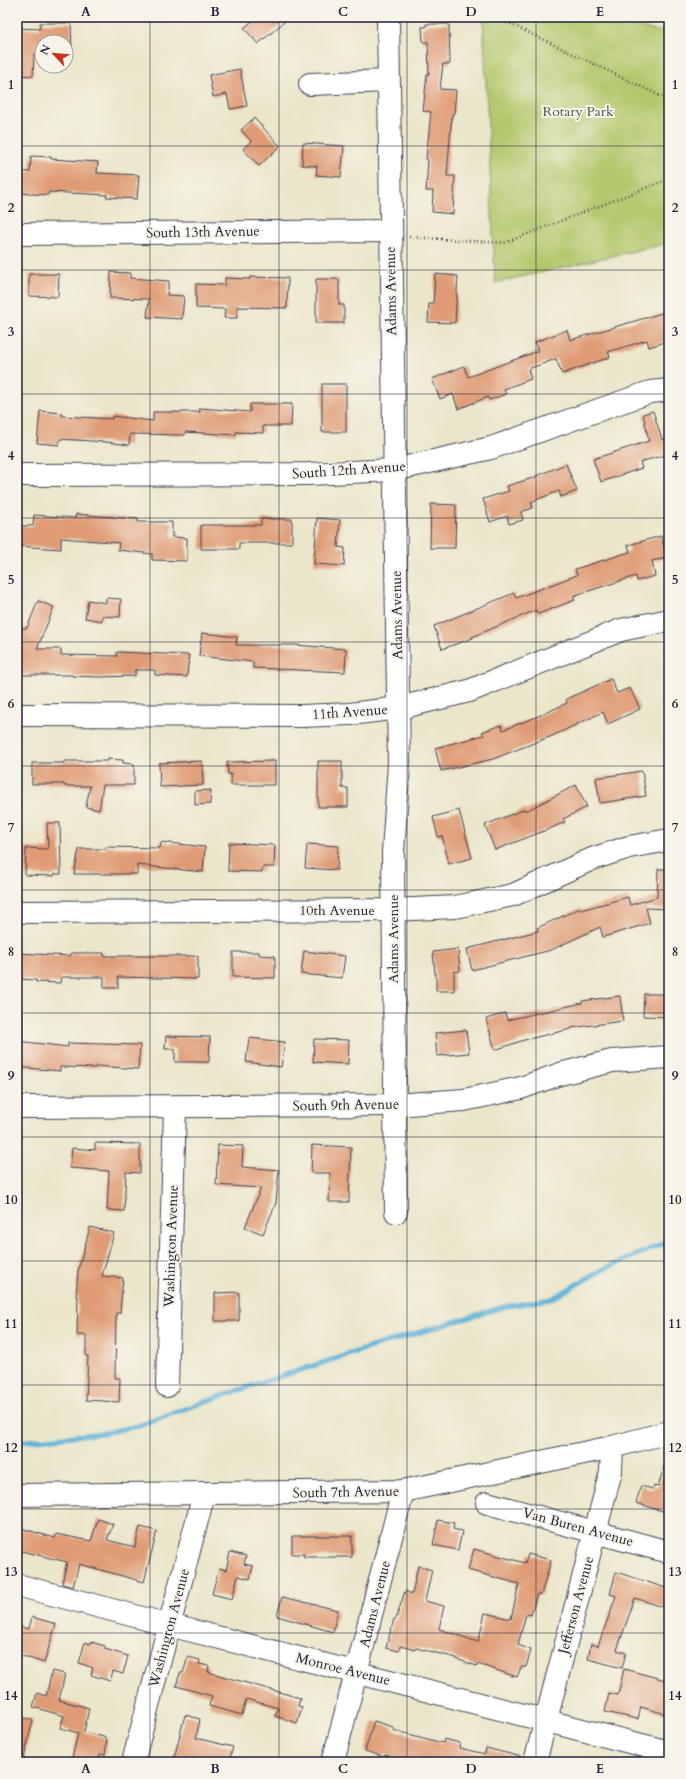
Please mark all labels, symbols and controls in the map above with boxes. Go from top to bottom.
text: A [81,3,91,21]
text: B [210,3,220,21]
text: C [338,3,348,21]
text: D [465,3,477,21]
text: E [596,3,604,21]
north arrow [34,34,74,74]
text: N [37,42,54,57]
text: 1 [8,76,14,94]
text: 1 [672,76,678,94]
park label: Rotary Park [543,102,614,121]
text: 2 [8,199,15,217]
text: 2 [672,199,679,217]
street label: South 13th Avenue [146,222,260,242]
street label: Adams Avenue [381,246,401,336]
text: 3 [8,323,15,341]
text: 3 [672,323,679,341]
text: 4 [8,447,15,465]
text: 4 [672,447,679,465]
street label: South 12th Avenue [292,457,406,483]
street label: Adams Avenue [387,570,407,660]
text: 5 [8,571,14,589]
text: 5 [672,571,678,589]
text: 6 [8,695,15,713]
text: 6 [672,695,679,713]
street label: 11th Avenue [312,700,388,724]
text: 7 [8,819,15,837]
text: 7 [672,819,679,837]
street label: Adams Avenue [384,894,403,984]
street label: 10th Avenue [299,901,375,920]
text: 8 [8,943,14,961]
text: 8 [672,943,678,961]
text: 9 [8,1067,15,1085]
text: 9 [672,1067,679,1085]
street label: South 9th Avenue [293,1095,399,1115]
street label: Washington Avenue [159,1184,183,1309]
text: 10 [4,1191,18,1209]
text: 10 [668,1191,682,1209]
text: 11 [4,1315,18,1333]
text: 11 [668,1315,682,1333]
text: 12 [4,1439,18,1457]
text: 12 [668,1439,682,1457]
street label: South 7th Avenue [293,1482,399,1502]
street label: Van Buren Avenue [521,1503,635,1551]
street label: Jefferson Avenue [553,1554,598,1658]
street label: Adams Avenue [355,1558,395,1650]
text: 13 [4,1563,18,1581]
text: 13 [668,1563,682,1581]
street label: Washington Avenue [144,1566,194,1691]
street label: Monroe Avenue [294,1648,392,1690]
text: 14 [4,1687,18,1705]
text: 14 [668,1687,682,1705]
text: A [81,1760,91,1778]
text: B [210,1760,220,1778]
text: C [338,1760,348,1778]
text: D [465,1760,477,1778]
text: E [596,1760,604,1778]

